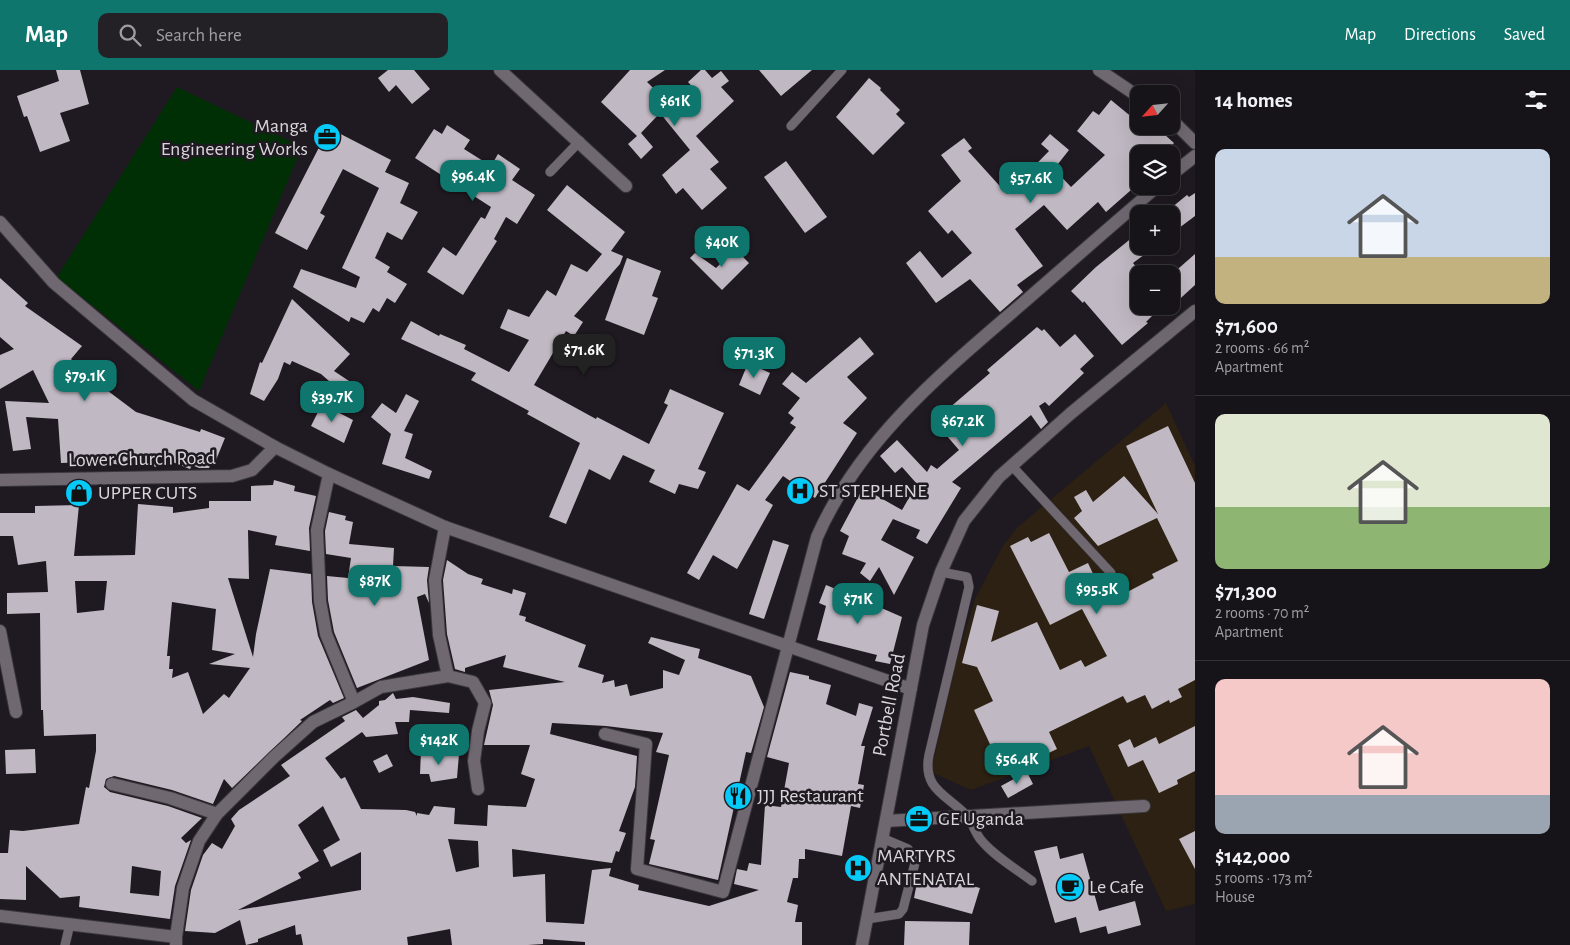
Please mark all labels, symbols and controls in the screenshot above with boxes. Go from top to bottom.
search box [98,13,448,58]
icon: search [116,21,144,49]
text: Map [25,23,68,47]
text: Search here [156,26,242,45]
text: Map [1345,26,1376,44]
text: Directions [1404,26,1476,44]
text: Saved [1504,26,1545,44]
pin: $61K [645,85,705,127]
north arrow [1130,85,1180,135]
map controls [1130,85,1180,315]
icon: filters [1522,86,1550,114]
text: 14 homes [1215,90,1293,111]
text: $61K [660,93,690,109]
place label: Manga Engineering Works [161,116,308,159]
office icon: Manga Engineering Works [312,122,342,152]
button: layers [1130,145,1180,195]
pin: $96.4K [432,160,514,202]
pin: $57.6K [990,162,1072,204]
text: $96.4K [451,168,495,184]
text: $57.6K [1010,170,1052,186]
icon: home [1338,181,1428,271]
button: + [1130,205,1180,255]
pin: $40K [692,226,752,268]
text: $40K [706,234,738,250]
button: − [1130,265,1180,315]
text: $71,600 [1215,316,1278,337]
pin: $71.6K [543,334,625,376]
pin: $71.3K [713,336,795,379]
text: 2 rooms · 66 m² [1215,340,1309,356]
text: $71.6K [564,342,604,358]
text: $71.3K [734,345,774,361]
text: Apartment [1215,359,1283,375]
pin: $79.1K [44,360,126,402]
text: $79.1K [65,368,105,384]
pin: $39.7K [291,380,373,423]
text: $39.7K [311,389,353,405]
pin: $67.2K [922,404,1004,447]
text: $67.2K [942,413,984,429]
icon: home [1338,447,1428,537]
street label: Lower Church Road [68,448,216,470]
hospital icon: ST STEPHENE [785,476,815,506]
shop icon: UPPER CUTS [64,478,94,508]
place label: ST STEPHENE [819,481,927,501]
place label: UPPER CUTS [98,483,197,503]
pin: $87K [345,564,405,607]
pin: $95.5K [1056,572,1138,615]
text: $87K [359,573,391,589]
text: $95.5K [1076,581,1118,597]
text: $71,300 [1215,581,1277,602]
pin: $71K [828,582,888,625]
text: $71K [843,591,873,607]
text: 2 rooms · 70 m² [1215,605,1309,621]
text: Apartment [1215,624,1283,640]
street label: Portbell Road [869,652,909,758]
icon: home [1338,712,1428,802]
pin: $142K [404,724,474,766]
text: $142K [420,732,458,748]
pin: $56.4K [976,742,1058,785]
text: $56.4K [996,751,1038,767]
restaurant icon: JJJ Restaurant [723,781,753,811]
place label: JJJ Restaurant [757,786,864,806]
office icon: GE Uganda [904,804,934,834]
place label: GE Uganda [938,809,1024,829]
place label: MARTYRS ANTENATAL [877,846,975,889]
text: $142,000 [1215,846,1290,867]
hospital icon: MARTYRS ANTENATAL [843,853,873,883]
text: 5 rooms · 173 m² [1215,870,1313,886]
cafe icon: Le Cafe [1055,872,1085,902]
place label: Le Cafe [1089,877,1144,897]
text: House [1215,889,1255,905]

